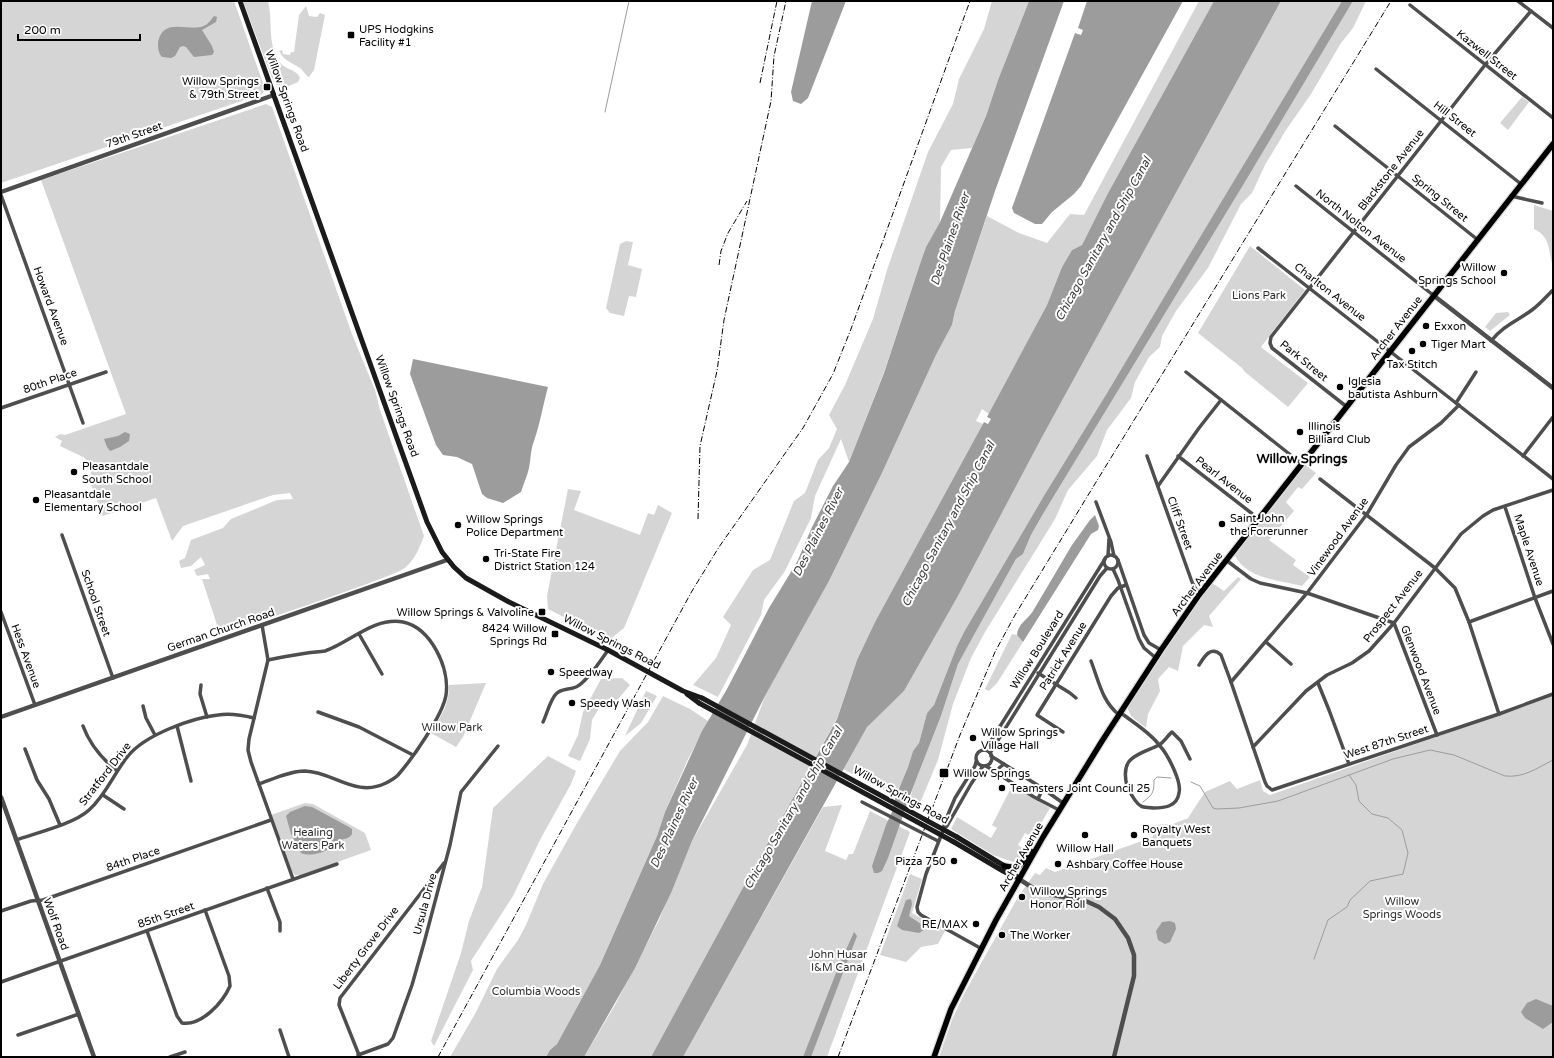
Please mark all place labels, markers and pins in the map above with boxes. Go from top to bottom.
place label: UPS Hodgkins Facility #1 [359,23,434,49]
marker: UPS Hodgkins Facility #1 [346,30,356,40]
place label: Willow Springs & 79th Street [182,75,259,101]
marker: Willow Springs & 79th Street [262,82,272,92]
place label: Willow Springs School [1418,261,1496,287]
marker: Willow Springs School [1499,268,1509,278]
place label: Exxon [1434,320,1466,333]
marker: Exxon [1421,321,1431,331]
place label: Tiger Mart [1431,338,1486,351]
marker: Tiger Mart [1418,339,1428,349]
marker: Tax Stitch [1407,346,1417,356]
place label: Tax Stitch [1387,358,1437,371]
place label: Iglesia bautista Ashburn [1348,375,1438,401]
marker: Iglesia bautista Ashburn [1335,382,1345,392]
place label: Illinois Billiard Club [1308,420,1371,446]
marker: Illinois Billiard Club [1295,427,1305,437]
place label: Pleasantdale South School [82,460,151,486]
marker: Pleasantdale South School [69,467,79,477]
place label: Pleasantdale Elementary School [44,488,142,514]
marker: Pleasantdale Elementary School [31,495,41,505]
place label: Saint John the Forerunner [1230,512,1309,538]
place label: Willow Springs Police Department [466,513,563,539]
marker: Saint John the Forerunner [1217,519,1227,529]
marker: Willow Springs Police Department [453,520,463,530]
place label: Tri-State Fire District Station 124 [494,547,595,573]
marker: Tri-State Fire District Station 124 [481,554,491,564]
place label: Willow Springs & Valvoline [397,606,534,619]
marker: Willow Springs & Valvoline [537,607,547,617]
place label: 8424 Willow Springs Rd [482,622,547,648]
marker: 8424 Willow Springs Rd [550,629,560,639]
place label: Speedway [559,666,613,679]
marker: Speedway [546,667,556,677]
place label: Speedy Wash [580,697,651,710]
marker: Speedy Wash [567,698,577,708]
place label: Willow Springs Village Hall [981,726,1058,752]
marker: Willow Springs Village Hall [968,733,978,743]
marker: Willow Springs [938,767,950,779]
place label: Willow Springs [953,767,1030,780]
place label: Teamsters Joint Council 25 [1010,782,1150,795]
marker: Teamsters Joint Council 25 [997,783,1007,793]
place label: Royalty West Banquets [1142,823,1210,849]
marker: Willow Hall [1080,830,1090,840]
marker: Royalty West Banquets [1129,830,1139,840]
place label: Willow Hall [1056,842,1114,855]
place label: Pizza 750 [895,855,946,868]
marker: Pizza 750 [949,856,959,866]
place label: Ashbary Coffee House [1066,858,1183,871]
marker: Ashbary Coffee House [1053,859,1063,869]
place label: Willow Springs Honor Roll [1030,885,1107,911]
marker: Willow Springs Honor Roll [1017,892,1027,902]
place label: RE/MAX [922,918,968,931]
marker: RE/MAX [971,919,981,929]
place label: The Worker [1010,929,1071,942]
marker: The Worker [997,930,1007,940]

